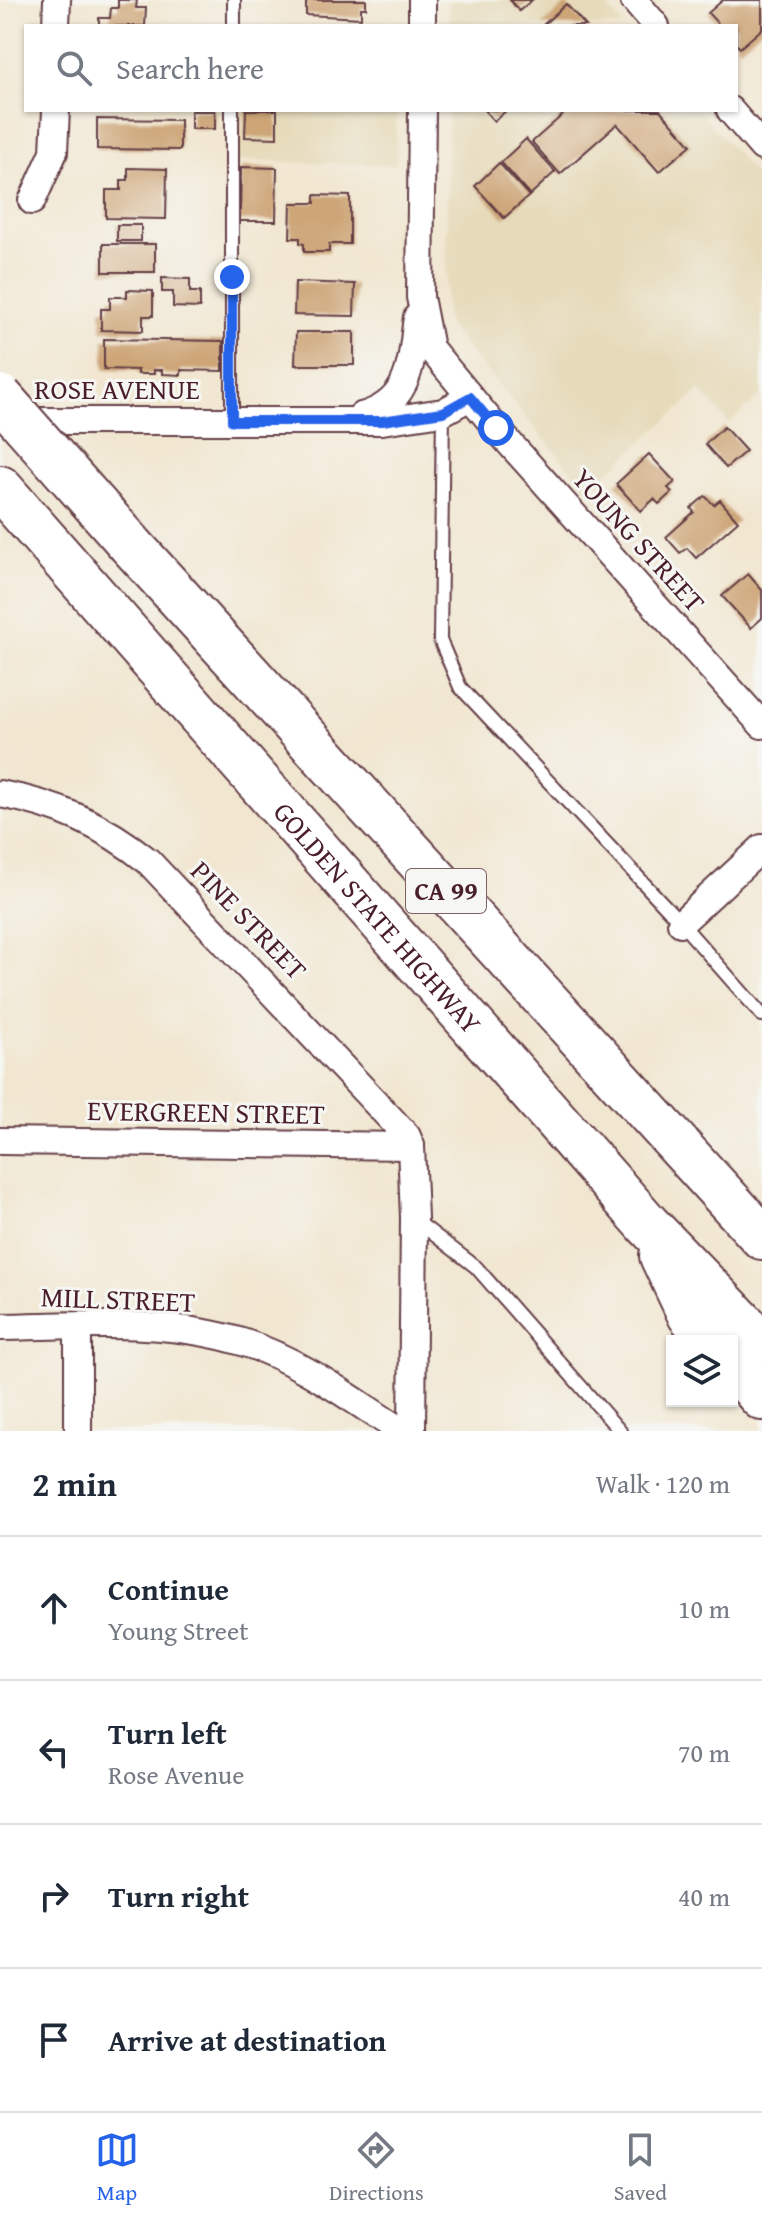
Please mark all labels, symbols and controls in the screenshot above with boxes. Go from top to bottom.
search box [24,24,738,112]
icon: search [52,46,96,90]
text: Search here [116,46,264,90]
route end [214,259,250,295]
street label: ROSE AVENUE [34,368,200,409]
route start [478,410,514,446]
street label: YOUNG STREET [563,458,716,621]
street label: GOLDEN STATE HIGHWAY [264,792,492,1043]
street label: PINE STREET [182,851,317,989]
road number: CA 99 [406,869,486,913]
street label: EVERGREEN STREET [87,1089,326,1134]
street label: MILL STREET [40,1275,196,1322]
map controls [666,1335,738,1407]
button: layers [666,1335,738,1407]
text: 2 min [32,1459,117,1508]
text: Walk · 120 m [596,1464,730,1503]
text: Continue [108,1567,229,1611]
icon: ahead [32,1586,76,1630]
text: 10 m [678,1589,730,1628]
text: Young Street [108,1611,248,1650]
text: Turn left [108,1711,227,1755]
icon: left [32,1730,76,1774]
text: 70 m [678,1733,730,1772]
text: Rose Avenue [108,1755,244,1794]
icon: right [32,1874,76,1918]
text: Turn right [108,1874,249,1918]
text: 40 m [678,1877,730,1916]
icon: arrive [32,2018,76,2062]
text: Arrive at destination [108,2018,386,2062]
tab: Map [95,2128,139,2208]
tab: Directions [329,2128,424,2208]
tab: Saved [614,2128,667,2208]

